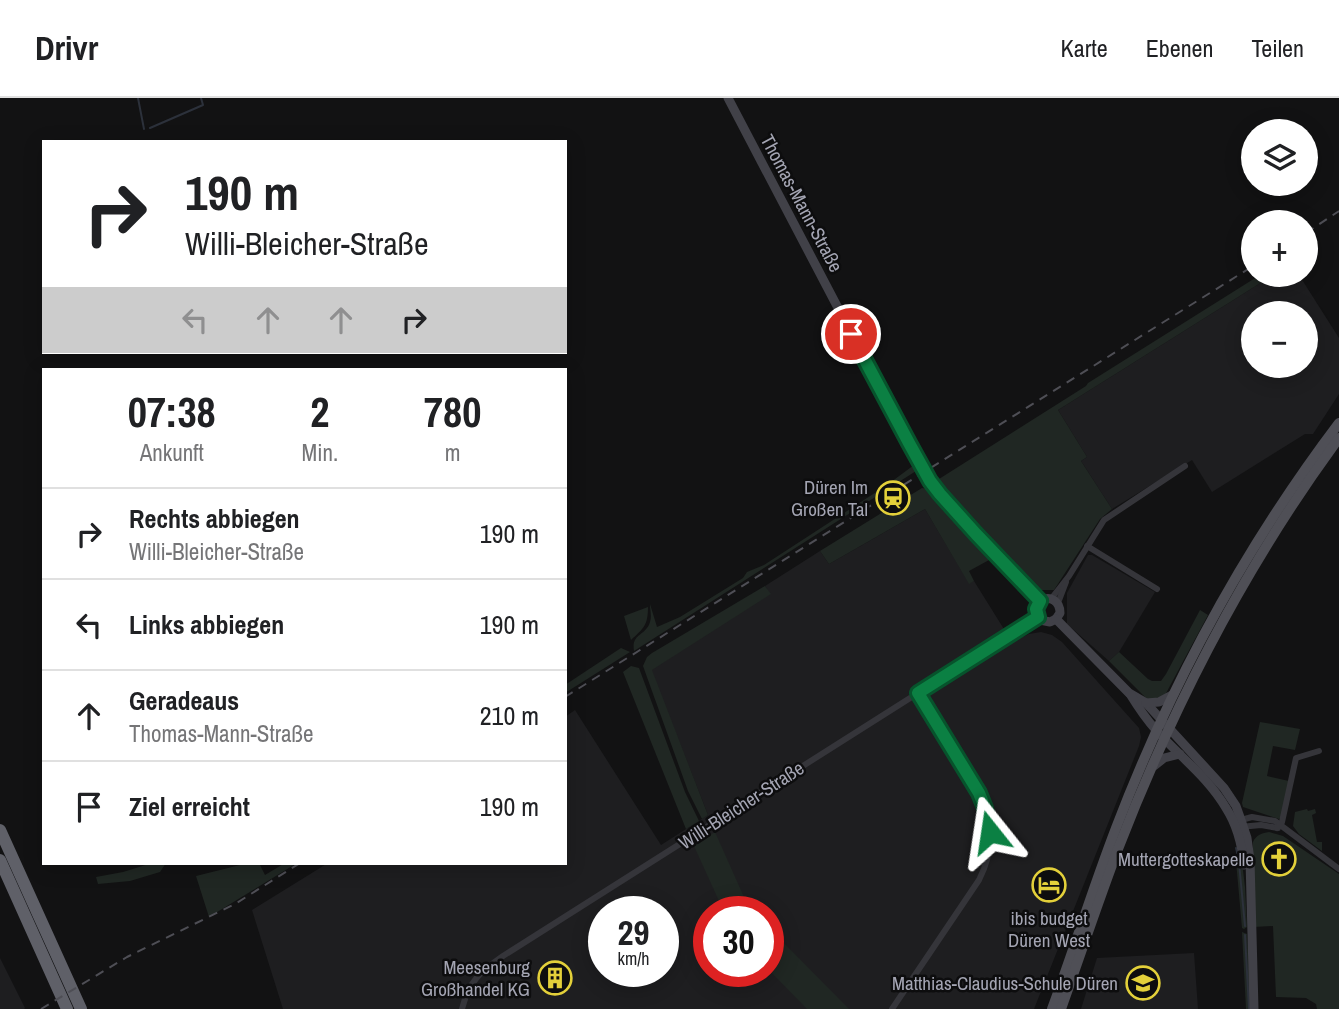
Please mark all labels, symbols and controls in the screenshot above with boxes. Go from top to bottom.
text: Drivr [35,26,98,70]
text: Karte [1061,32,1108,64]
text: Ebenen [1146,32,1213,64]
text: Teilen [1251,32,1304,64]
map controls [1241,119,1318,378]
button: layers [1241,119,1318,196]
street label: Thomas-Mann-Straße [755,130,849,276]
text: 190 m [185,159,299,225]
icon: right [70,168,161,259]
button: + [1241,210,1318,287]
text: Willi-Bleicher-Straße [185,222,429,265]
icon: left [176,301,214,339]
icon: ahead [249,301,287,339]
icon: ahead [322,301,360,339]
icon: right [395,301,433,339]
button: − [1241,301,1318,378]
pin [821,304,881,364]
icon: arrive [832,315,870,353]
text: 07:38 [128,384,216,440]
text: 2 [310,384,329,440]
text: 780 [424,384,481,440]
text: Ankunft [140,437,204,468]
text: Min. [301,437,338,468]
text: m [445,437,460,468]
place label: Düren Im Großen Tal [791,474,868,522]
station icon: Düren Im Großen Tal [874,479,912,517]
text: Rechts abbiegen [129,501,300,536]
icon: right [70,515,108,553]
text: 190 m [480,516,539,551]
text: Willi-Bleicher-Straße [129,536,304,567]
icon: left [70,606,108,644]
text: Links abbiegen [129,607,284,642]
text: 190 m [480,607,539,642]
text: Geradeaus [129,683,239,718]
icon: ahead [70,697,108,735]
text: 210 m [480,698,539,733]
text: Thomas-Mann-Straße [129,718,313,749]
street label: Willi-Bleicher-Straße [673,755,809,855]
icon: arrive [70,788,108,826]
text: Ziel erreicht [129,789,250,824]
text: 190 m [480,789,539,824]
position arrow [953,795,1027,869]
church icon: Muttergotteskapelle [1260,840,1298,878]
place label: Muttergotteskapelle [1118,846,1254,872]
hotel icon: ibis budget Düren West [1030,866,1068,904]
speed limit sign: 30 [693,896,784,987]
place label: ibis budget Düren West [1008,905,1091,953]
text: 29 [618,909,649,956]
text: km/h [618,946,650,971]
place label: Meesenburg Großhandel KG [421,954,530,1002]
building icon: Meesenburg Großhandel KG [536,959,574,997]
school or university icon: Matthias-Claudius-Schule Düren [1124,964,1162,1002]
place label: Matthias-Claudius-Schule Düren [892,970,1118,996]

